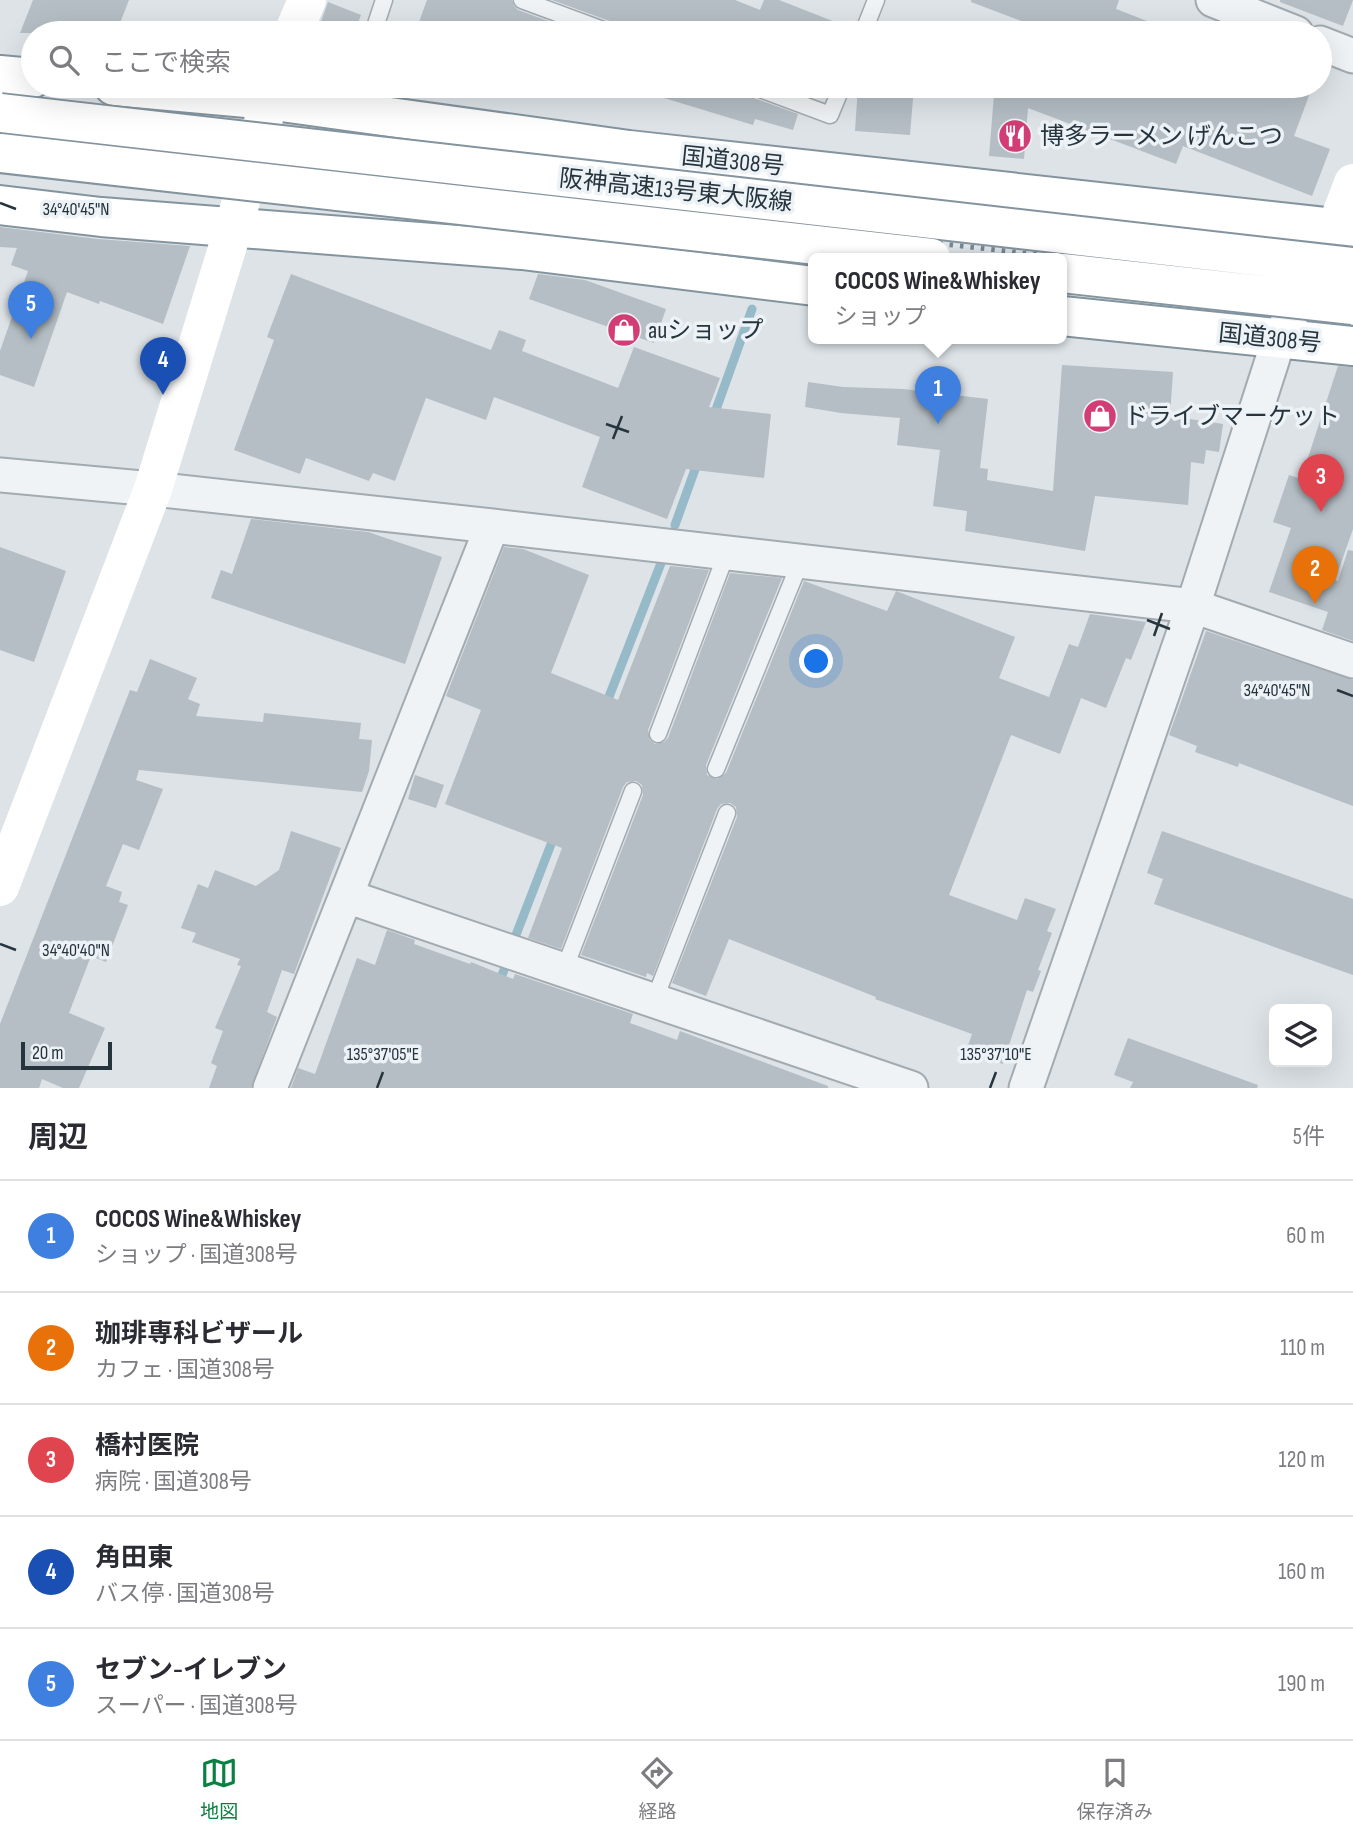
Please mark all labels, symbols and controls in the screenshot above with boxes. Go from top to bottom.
search box [21,21,1332,98]
icon: search [45,41,83,79]
text: ここで検索 [101,48,231,79]
restaurant icon: 博多ラーメン げんこつ [996,117,1034,155]
place label: 博多ラーメン げんこつ [1040,122,1283,151]
street label: 国道308号 [680,142,786,181]
street label: 阪神高速13号東大阪線 [558,164,794,217]
text: 34°40'45"N [43,199,110,220]
popup [808,253,1067,344]
text: COCOS Wine&Whiskey [834,266,1041,297]
pin: 5 [8,281,54,339]
text: ショップ [834,303,926,331]
shop icon: auショップ [605,311,643,349]
place label: auショップ [648,316,763,345]
street label: 国道308号 [1217,319,1323,358]
pin: 4 [140,337,186,395]
pin: 1 [915,366,961,424]
shop icon: ドライブマーケット [1081,397,1119,435]
place label: ドライブマーケット [1124,402,1340,431]
pin: 3 [1298,454,1344,512]
pin: 2 [1292,546,1338,604]
your location [799,644,833,678]
text: 34°40'45"N [1244,680,1311,701]
text: 34°40'40"N [42,940,110,961]
map controls [1269,1004,1332,1067]
button: layers [1269,1004,1332,1067]
scale bar [21,1039,112,1071]
text: 20 m [32,1042,64,1065]
text: 135°37'05"E [347,1044,419,1065]
text: 135°37'10"E [960,1044,1032,1065]
text: 周辺 [28,1120,88,1156]
text: 5件 [1293,1123,1325,1151]
text: COCOS Wine&Whiskey [95,1204,301,1235]
text: 1 [46,1222,56,1250]
text: 60 m [1286,1222,1325,1250]
text: ショップ · 国道308号 [95,1241,298,1269]
text: 珈琲専科ビザール [95,1319,303,1350]
text: 2 [46,1334,56,1362]
text: 110 m [1280,1334,1325,1362]
text: カフェ · 国道308号 [95,1356,275,1384]
text: 橋村医院 [95,1431,199,1462]
text: 3 [46,1446,56,1474]
text: 120 m [1279,1446,1325,1474]
text: 病院 · 国道308号 [95,1468,252,1496]
text: 角田東 [95,1543,173,1574]
text: 4 [46,1558,56,1586]
text: 160 m [1278,1558,1325,1586]
text: バス停 · 国道308号 [95,1580,275,1608]
text: セブン-イレブン [95,1655,287,1686]
text: 5 [46,1670,56,1698]
text: 190 m [1278,1670,1325,1698]
text: スーパー · 国道308号 [95,1692,298,1720]
tab: 地図 [200,1754,238,1824]
tab: 経路 [638,1754,677,1824]
tab: 保存済み [1077,1754,1153,1824]

